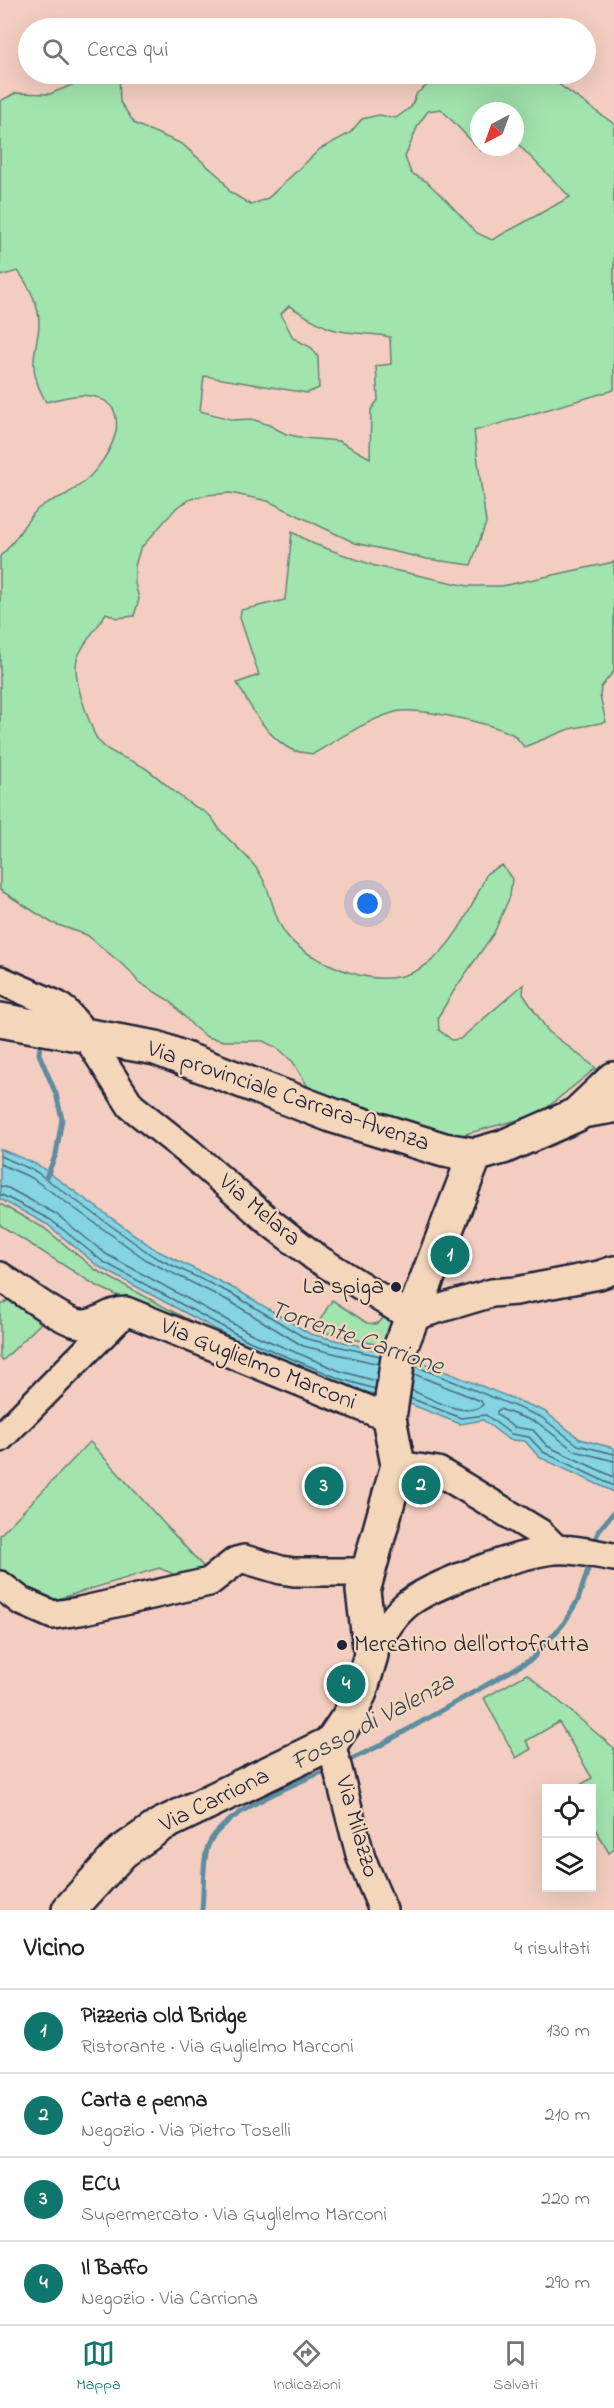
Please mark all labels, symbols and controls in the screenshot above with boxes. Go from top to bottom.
search box [18,18,596,84]
icon: search [39,35,72,68]
text: Cerca qui [87,35,169,67]
north arrow [470,102,524,156]
your location [353,889,382,918]
street label: Via provinciale Carrara-Avenza [141,1032,434,1162]
street label: Via Melara [209,1165,308,1256]
pin: 1 [430,1232,470,1278]
place label: La spiga [303,1270,384,1305]
marker: La spiga [389,1280,403,1294]
water label: Torrente Carrione [264,1291,449,1387]
street label: Via Guglielmo Marconi [154,1309,361,1420]
pin: 2 [402,1462,440,1508]
pin: 3 [304,1464,344,1508]
place label: Mercatino dell'ortofrutta [354,1628,589,1663]
marker: Mercatino dell'ortofrutta [335,1638,349,1652]
pin: 4 [326,1662,366,1706]
water label: Fosso di Valenza [284,1663,462,1782]
street label: Via Carriona [153,1759,276,1843]
street label: Via Milazzo [325,1771,387,1882]
map controls [542,1784,596,1892]
button: locate [542,1784,596,1838]
button: layers [542,1838,596,1892]
text: Vicino [24,1930,85,1968]
text: 4 risultati [514,1935,590,1964]
text: Pizzeria Old Bridge [81,2001,247,2033]
text: 1 [40,2017,47,2046]
text: 130 m [546,2017,590,2046]
text: Ristorante · Via Guglielmo Marconi [81,2033,354,2062]
text: Carta e penna [81,2085,207,2117]
text: 2 [39,2101,48,2130]
text: 210 m [545,2101,590,2130]
text: Negozio · Via Pietro Toselli [81,2117,291,2146]
text: ECU [81,2169,120,2201]
text: 3 [39,2185,48,2214]
text: 220 m [541,2185,590,2214]
text: Supermercato · Via Guglielmo Marconi [81,2201,387,2230]
text: Il Baffo [81,2253,148,2285]
text: 4 [39,2269,48,2298]
text: 290 m [545,2269,590,2298]
text: Negozio · Via Carriona [81,2285,258,2314]
tab: Mappa [76,2337,121,2397]
tab: Indicazioni [273,2337,341,2397]
tab: Salvati [493,2337,538,2397]

